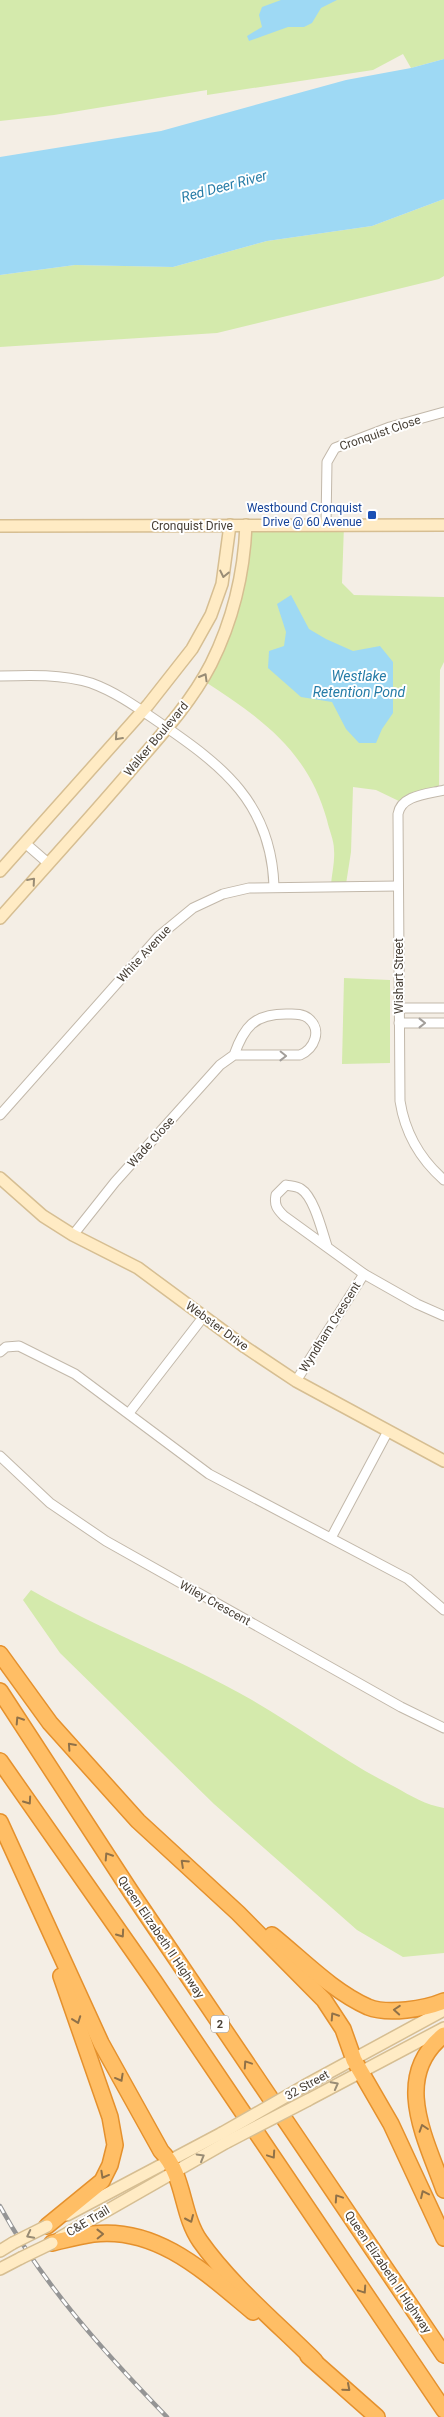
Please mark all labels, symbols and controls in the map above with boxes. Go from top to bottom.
water label: Red Deer River [179,167,269,205]
street label: Cronquist Close [338,413,422,453]
place label: Westbound Cronquist Drive @ 60 Avenue [247,501,362,529]
marker: Westbound Cronquist Drive @ 60 Avenue [366,509,378,521]
street label: Cronquist Drive [151,519,233,533]
one-way arrow [219,569,230,578]
water label: Westlake Retention Pond [313,668,406,700]
one-way arrow [198,673,208,682]
street label: Walker Boulevard [121,699,191,779]
one-way arrow [115,731,124,740]
one-way arrow [27,878,36,887]
street label: White Avenue [114,923,174,985]
street label: Wishart Street [392,938,406,1014]
one-way arrow [418,1018,426,1028]
one-way arrow [279,1050,287,1061]
street label: Wade Close [125,1114,177,1170]
street label: Wyndham Crescent [297,1279,363,1375]
street label: Webster Drive [183,1299,251,1353]
street label: Wiley Crescent [177,1578,253,1628]
one-way arrow [16,1716,25,1726]
one-way arrow [68,1743,77,1752]
one-way arrow [22,1795,31,1805]
one-way arrow [104,1853,114,1862]
one-way arrow [180,1860,189,1869]
street label: Queen Elizabeth II Highway [115,1873,207,2001]
one-way arrow [115,1928,124,1938]
one-way arrow [392,2005,400,2016]
one-way arrow [331,2012,341,2021]
one-way arrow [71,2015,81,2024]
road number: 2 [211,2016,229,2032]
one-way arrow [244,2060,253,2070]
street label: 32 Street [283,2067,332,2103]
one-way arrow [114,2073,124,2082]
one-way arrow [329,2082,338,2092]
one-way arrow [418,2124,428,2132]
one-way arrow [265,2150,275,2159]
one-way arrow [196,2154,205,2164]
one-way arrow [100,2169,110,2178]
one-way arrow [420,2190,430,2199]
one-way arrow [335,2195,344,2204]
street label: C&E Trail [64,2203,112,2239]
street label: Queen Elizabeth II Highway [342,2208,434,2336]
one-way arrow [183,2214,194,2223]
one-way arrow [26,2229,35,2239]
one-way arrow [96,2229,104,2240]
one-way arrow [356,2284,366,2293]
one-way arrow [341,2383,350,2392]

